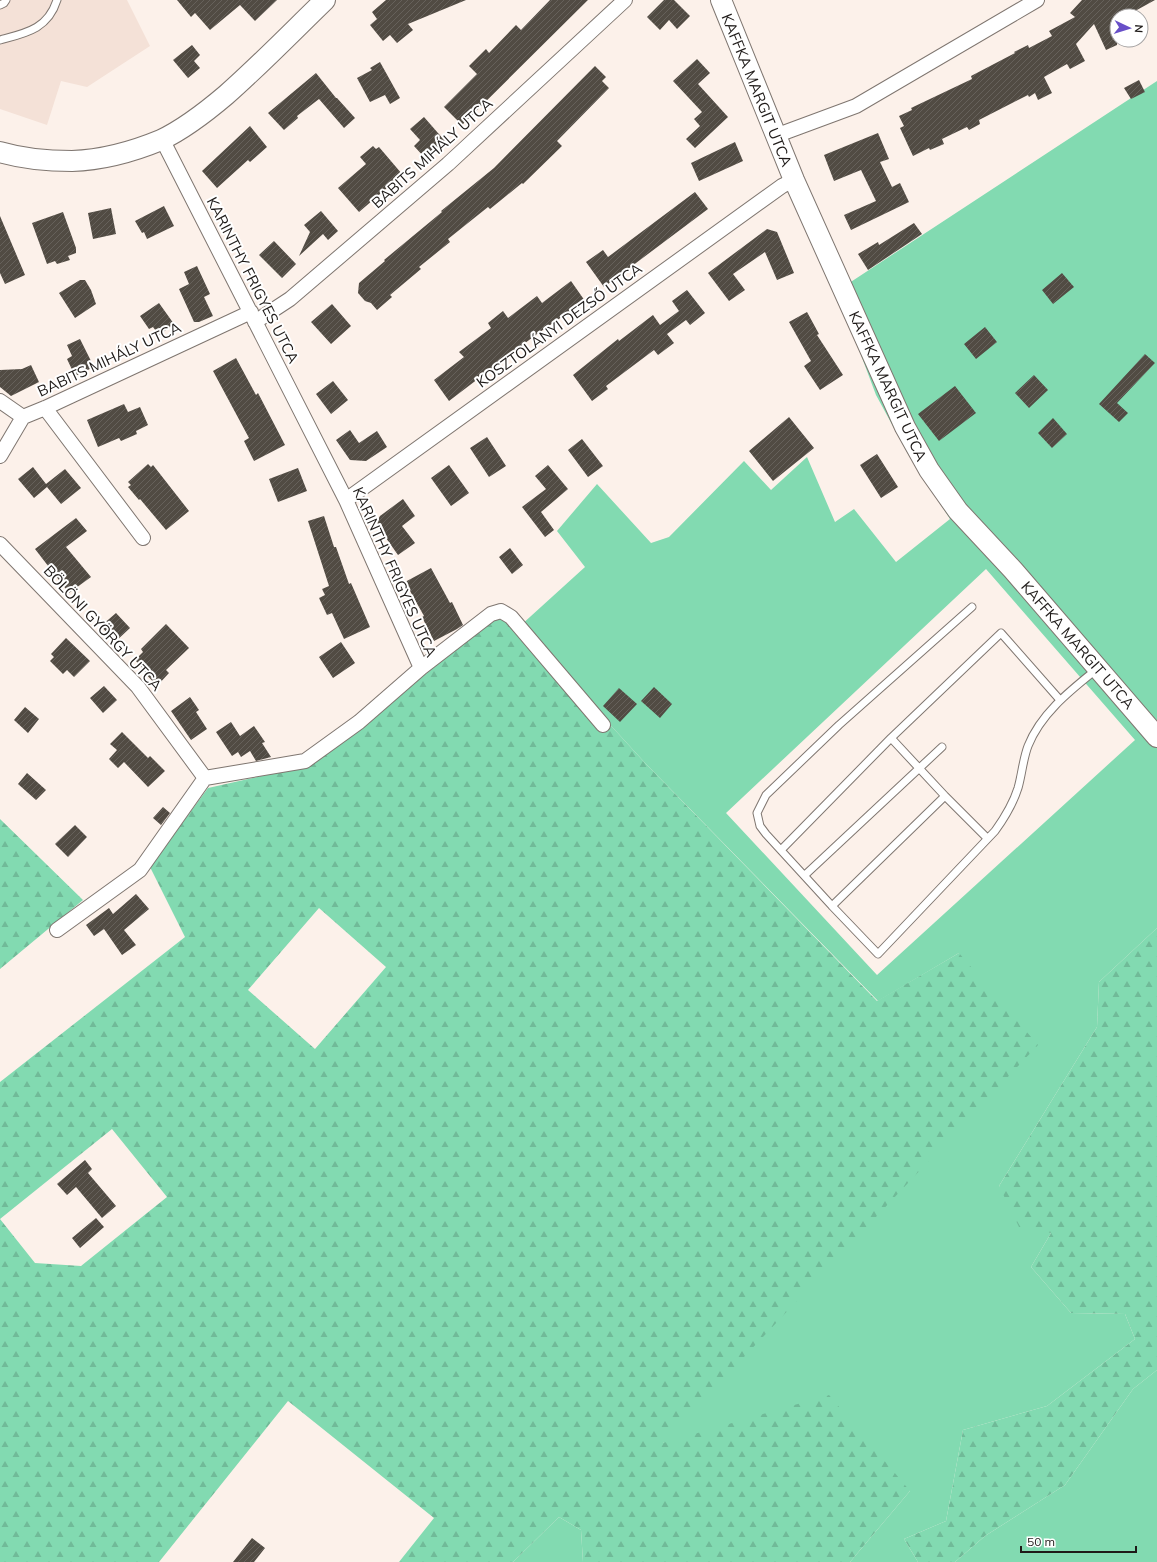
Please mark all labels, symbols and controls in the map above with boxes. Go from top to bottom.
north arrow [1109,8,1149,48]
street label: KAFFKA MARGIT UTCA [718,11,796,169]
text: N [1132,24,1146,33]
street label: BABITS MIHÁLY UTCA [368,94,496,212]
street label: KARINTHY FRIGYES UTCA [203,194,303,366]
street label: KOSZTOLÁNYI DEZSŐ UTCA [472,259,646,391]
street label: KAFFKA MARGIT UTCA [845,308,931,464]
street label: BABITS MIHÁLY UTCA [34,317,184,401]
street label: KARINTHY FRIGYES UTCA [349,484,441,660]
street label: BÖLÖNI GYÖRGY UTCA [40,561,166,695]
street label: KAFFKA MARGIT UTCA [1017,577,1139,713]
scale bar [1021,1528,1136,1554]
text: 50 m [1027,1534,1055,1549]

